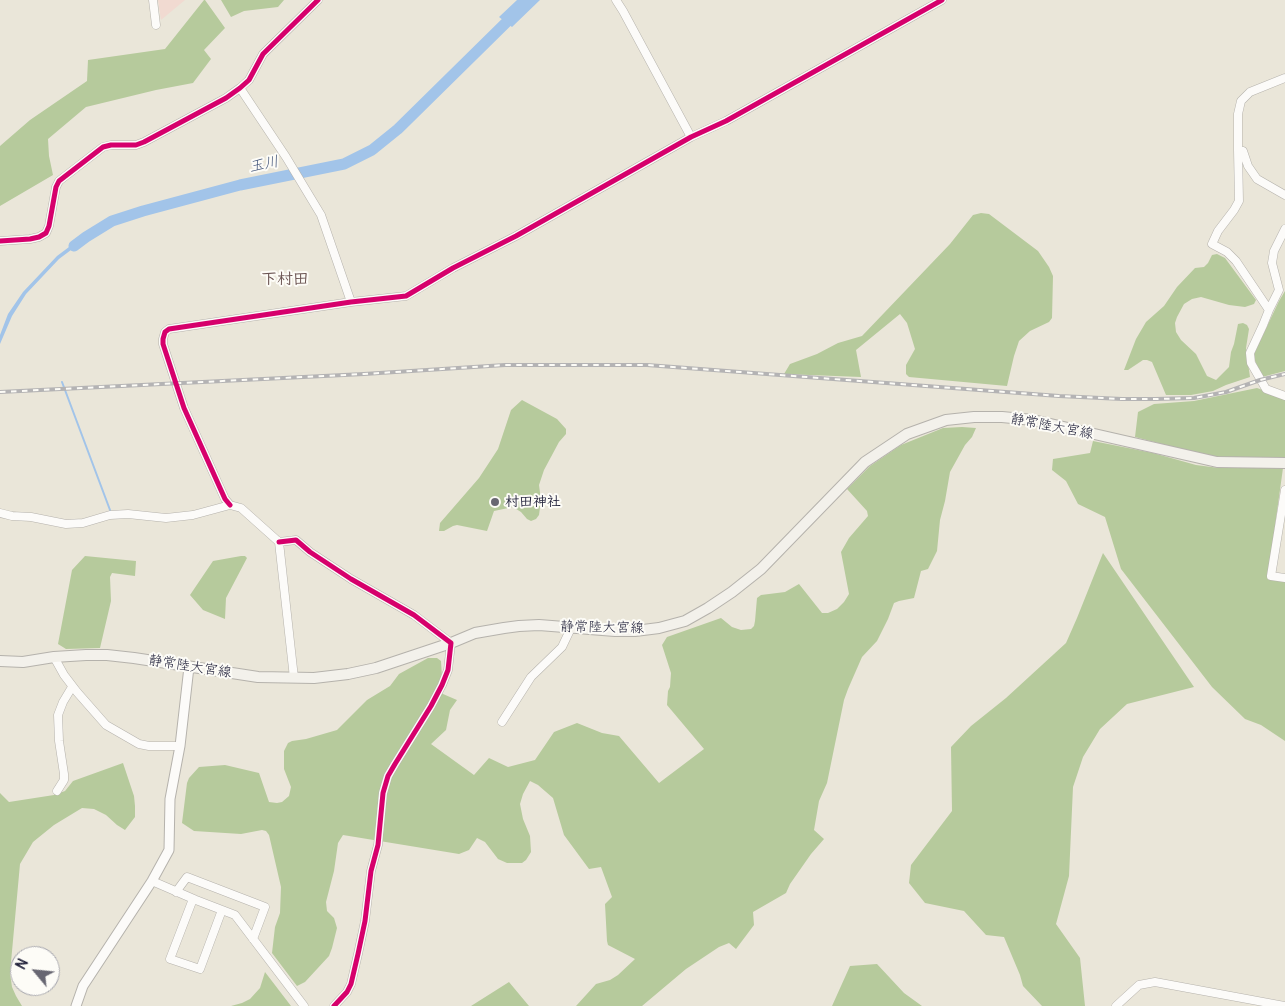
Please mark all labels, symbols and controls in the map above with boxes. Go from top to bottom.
water label: 玉川 [247,153,281,177]
district label: 下村田 [261,270,309,290]
street label: 静常陸大宮線 [1009,411,1095,443]
place label: 村田神社 [505,494,561,510]
marker: 村田神社 [489,496,501,508]
street label: 静常陸大宮線 [560,619,644,637]
street label: 静常陸大宮線 [147,652,233,682]
north arrow [10,946,60,996]
text: N [12,956,32,972]

